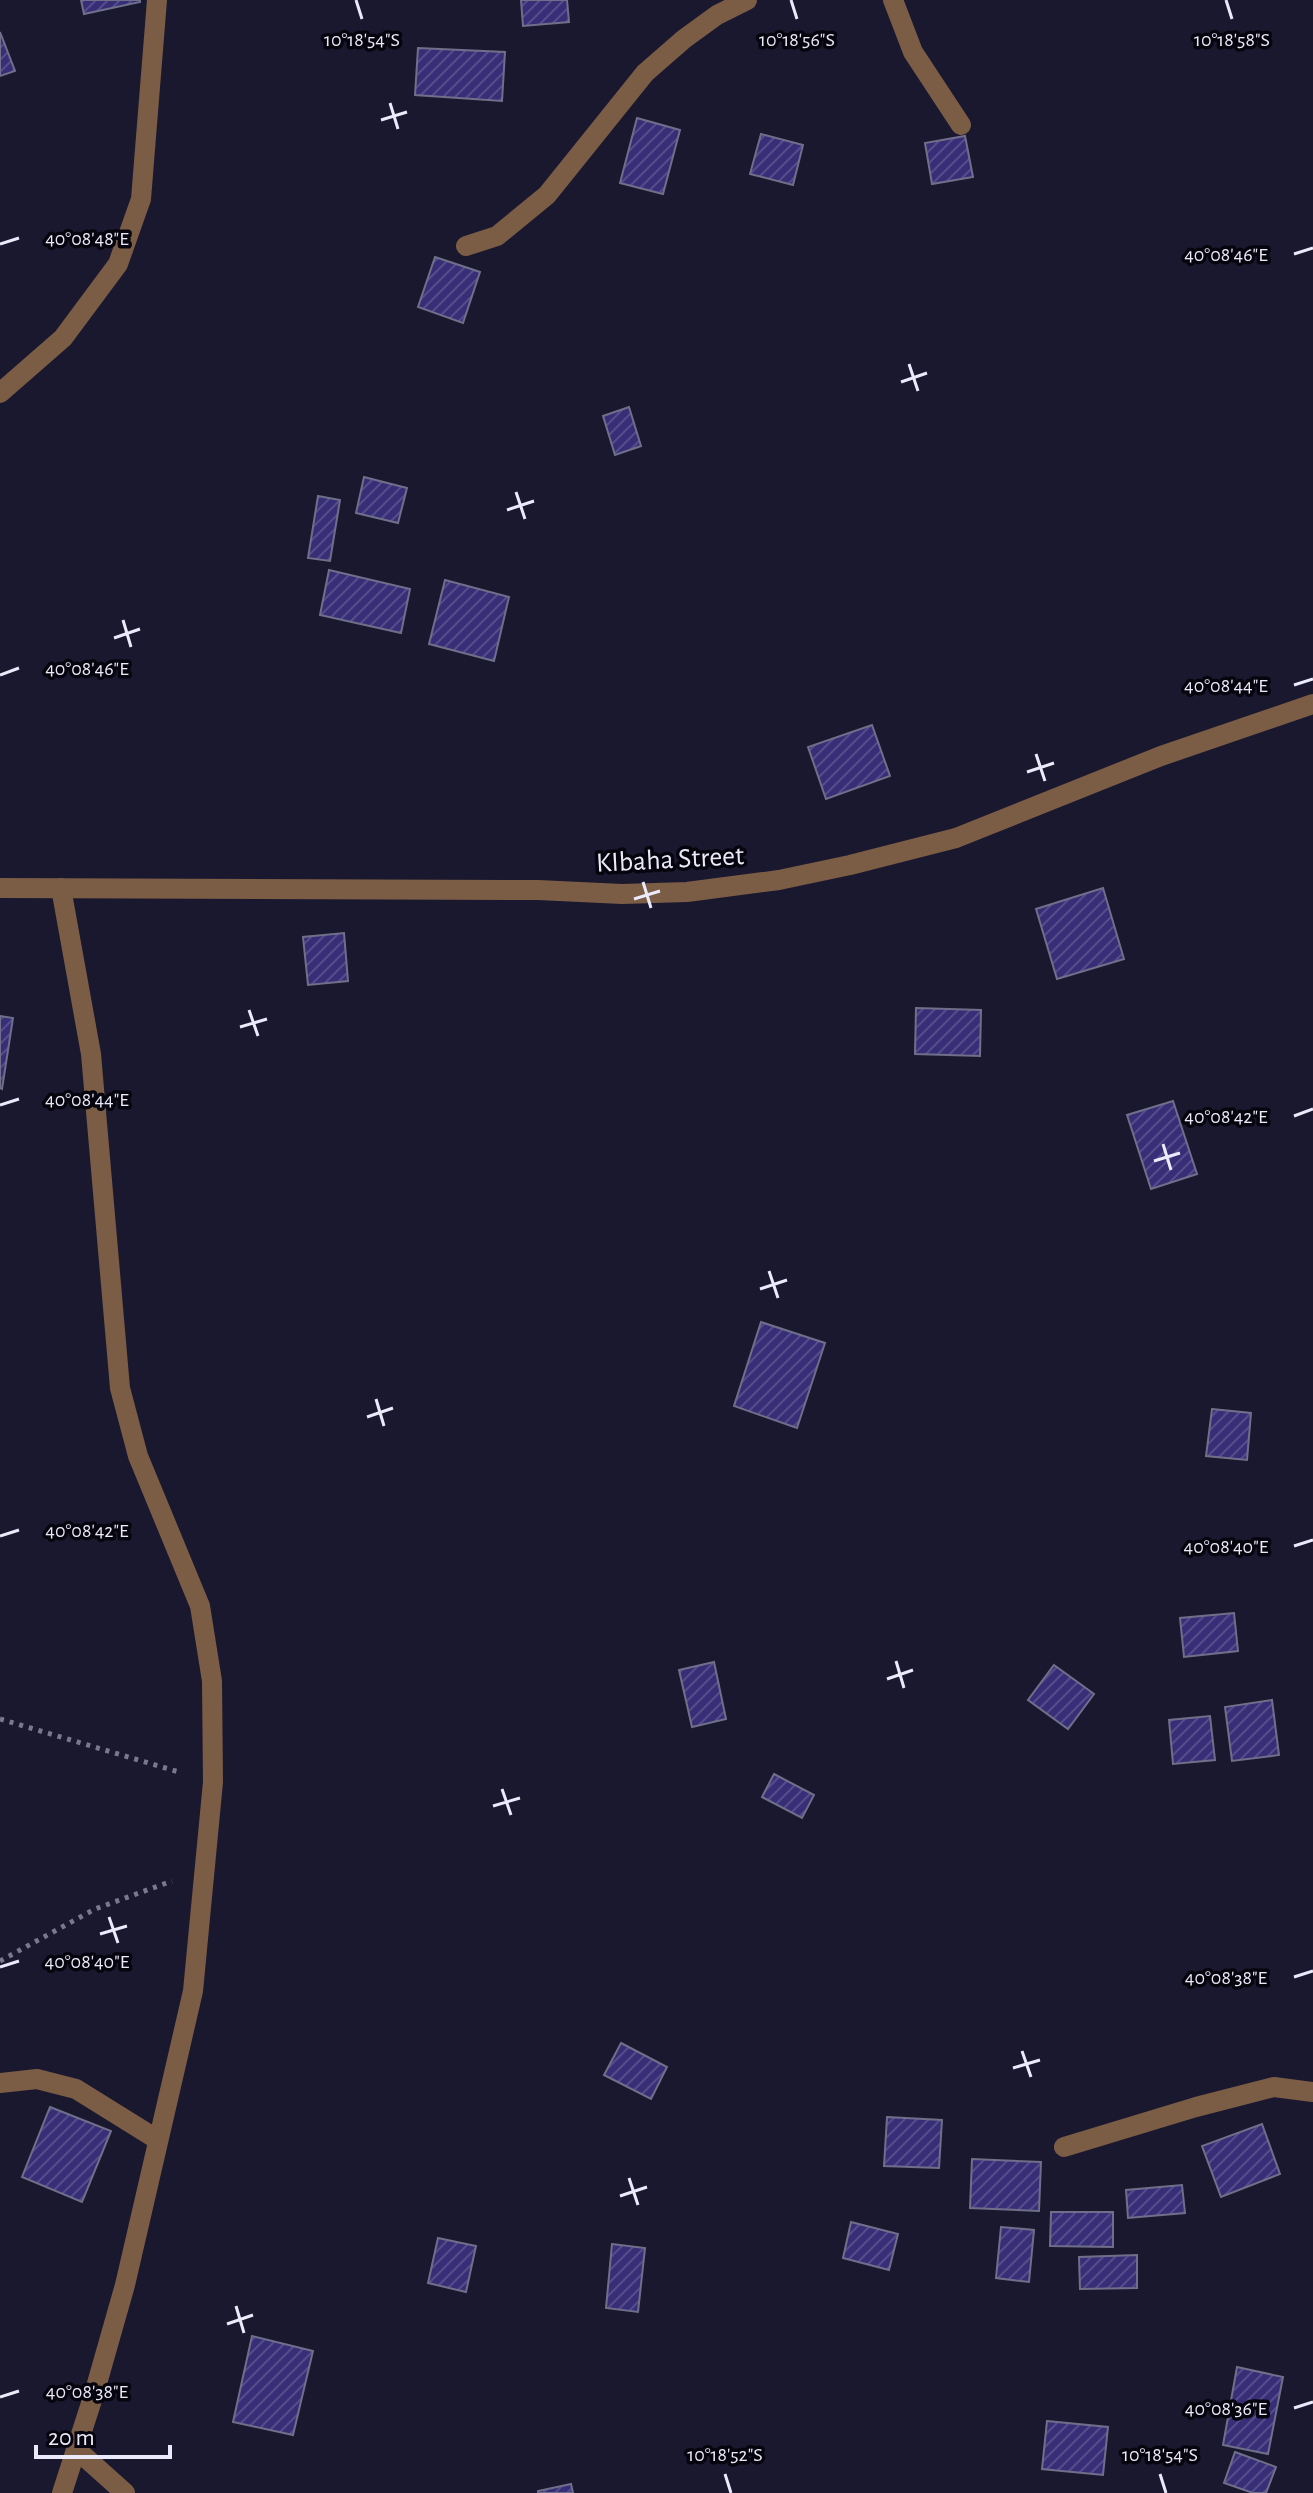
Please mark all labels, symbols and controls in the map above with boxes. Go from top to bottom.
text: 10°18'54"S [324,30,400,50]
text: 10°18'56"S [759,30,835,50]
text: 10°18'58"S [1194,30,1270,50]
text: 40°08'48"E [45,229,129,249]
text: 40°08'46"E [1184,245,1268,265]
text: 40°08'46"E [45,659,129,679]
text: 40°08'44"E [1184,676,1268,696]
street label: KIbaha Street [595,842,745,878]
text: 40°08'44"E [45,1090,129,1110]
text: 40°08'42"E [1184,1107,1268,1127]
text: 40°08'42"E [45,1521,129,1541]
text: 40°08'40"E [1184,1537,1269,1557]
text: 40°08'40"E [45,1952,130,1972]
text: 40°08'38"E [1185,1968,1268,1988]
text: 40°08'38"E [46,2382,129,2402]
text: 40°08'36"E [1185,2399,1267,2419]
scale bar [36,2409,170,2459]
text: 20 m [48,2426,95,2450]
text: 10°18'52"S [687,2445,763,2465]
text: 10°18'54"S [1122,2445,1198,2465]

